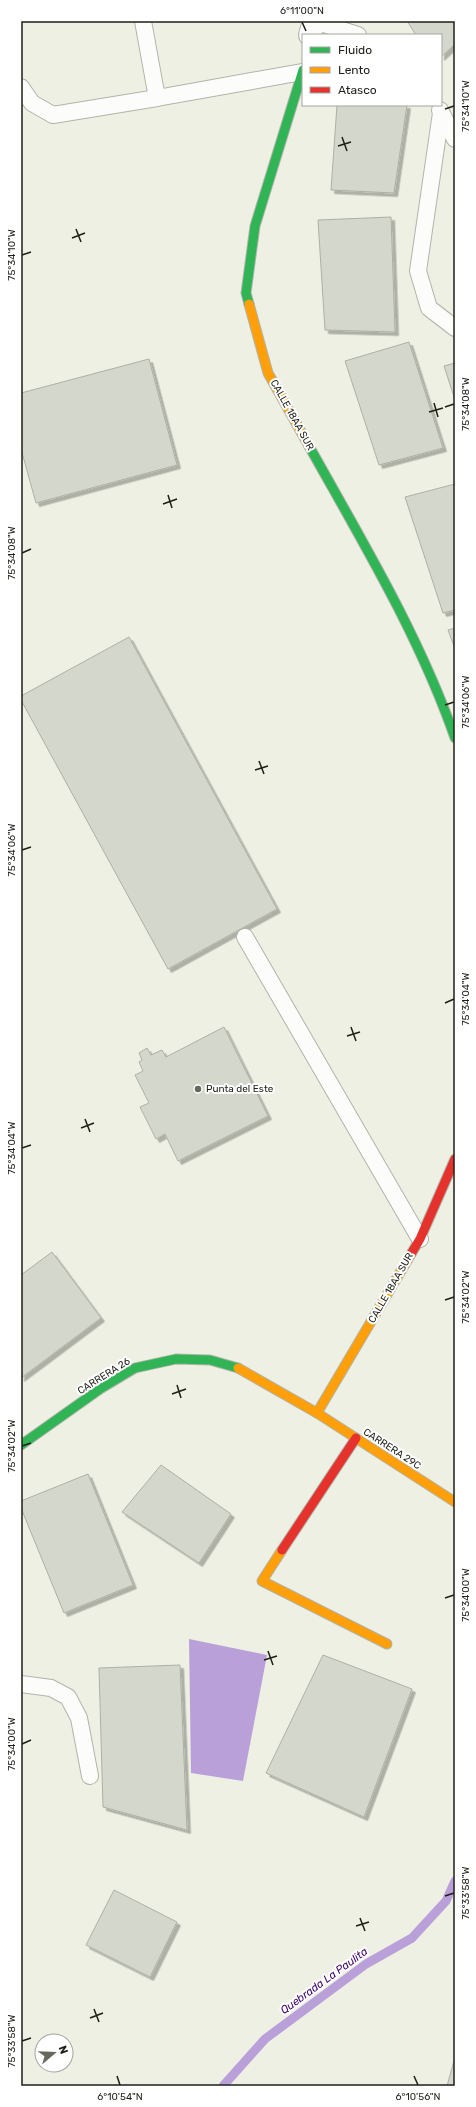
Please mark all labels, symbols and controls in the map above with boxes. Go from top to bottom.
text: 6°11'00"N [280,5,324,17]
legend [302,34,442,106]
text: Fluido [338,43,372,57]
text: Lento [338,63,370,77]
text: 75°34'10"W [460,80,472,132]
text: Atasco [338,83,377,97]
text: 75°34'10"W [6,229,18,281]
text: 75°34'08"W [460,377,472,431]
street label: CALLE 18AA SUR [268,378,317,453]
text: 75°34'08"W [6,526,18,580]
text: 75°34'06"W [460,676,472,728]
text: 75°34'06"W [6,824,18,876]
text: 75°34'04"W [460,972,472,1026]
place label: Punta del Este [206,1083,274,1095]
marker: Punta del Este [193,1084,203,1094]
text: 75°34'04"W [6,1121,18,1175]
street label: CALLE 18AA SUR [366,1250,416,1325]
text: 75°34'02"W [460,1270,472,1324]
street label: CARRERA 26 [75,1355,133,1397]
text: 75°34'02"W [6,1419,18,1473]
street label: CARRERA 29C [361,1426,423,1472]
text: 75°34'00"W [460,1568,472,1622]
text: 75°34'00"W [6,1717,18,1771]
text: 75°33'58"W [460,1866,472,1920]
water label: Quebrada La Paulita [278,1945,371,2017]
text: 75°33'58"W [6,2014,18,2068]
north arrow [34,2033,74,2073]
text: N [56,2044,70,2056]
text: 6°10'54"N [97,2091,143,2103]
text: 6°10'56"N [395,2091,441,2103]

